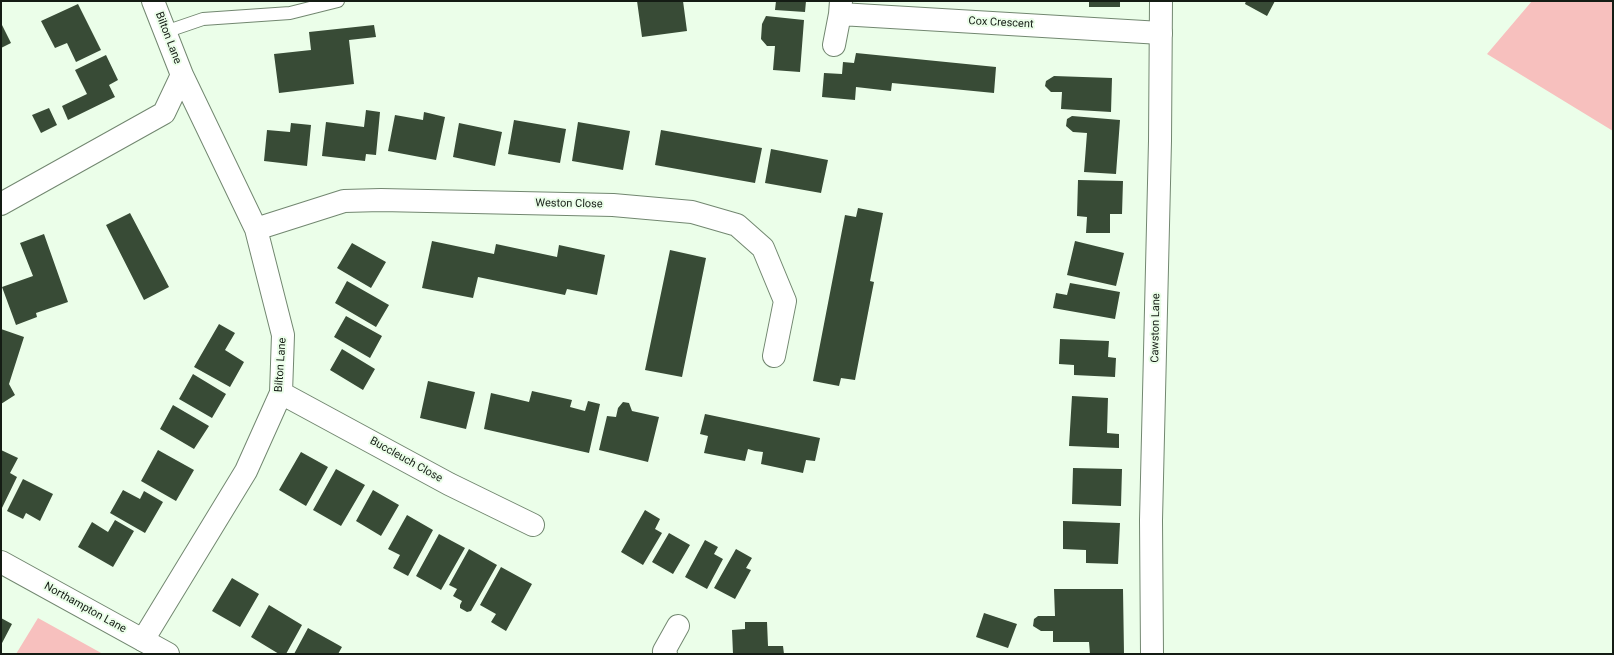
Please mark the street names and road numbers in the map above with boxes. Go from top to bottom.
street label: Bilton Lane [152,10,184,66]
street label: Cox Crescent [968,15,1034,31]
street label: Weston Close [535,197,603,211]
street label: Cawston Lane [1149,293,1163,363]
street label: Bilton Lane [273,337,289,393]
street label: Buccleuch Close [367,435,445,485]
street label: Northampton Lane [42,580,128,636]

